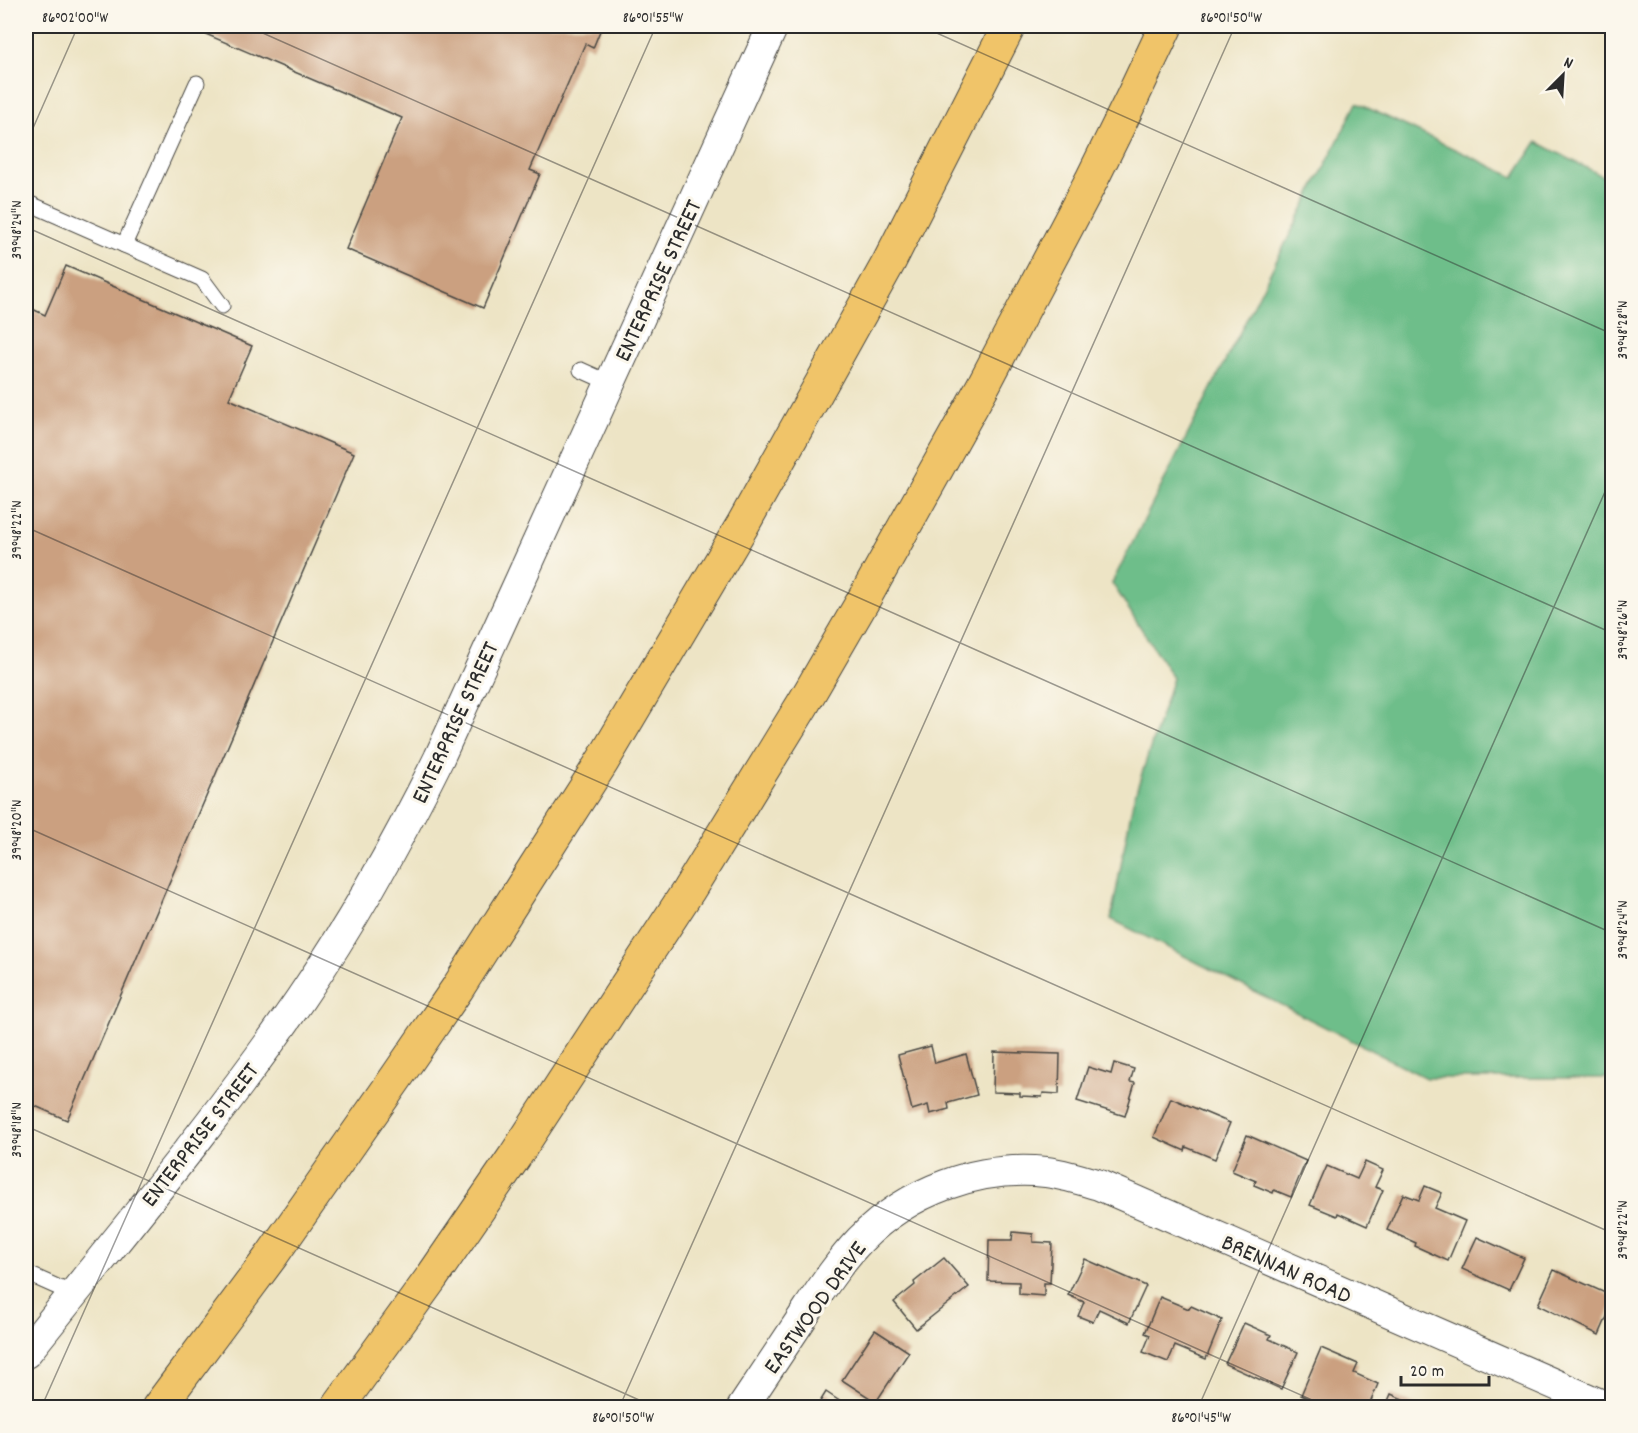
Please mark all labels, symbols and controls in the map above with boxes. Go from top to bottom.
text: 86°02'00"W [42,8,108,30]
text: 86°01'55"W [623,8,684,30]
text: 86°01'50"W [1200,8,1262,30]
north arrow [1533,45,1593,105]
text: N [1560,51,1576,76]
street label: ENTERPRISE STREET [607,194,712,368]
text: 39°48'24"N [7,200,29,260]
text: 39°48'28"N [1613,301,1635,359]
text: 39°48'22"N [7,500,29,560]
text: 39°48'26"N [1613,600,1635,660]
street label: ENTERPRISE STREET [404,636,509,810]
text: 39°48'20"N [7,799,29,861]
text: 39°48'24"N [1613,900,1635,960]
street label: ENTERPRISE STREET [134,1056,269,1215]
text: 39°48'18"N [7,1102,29,1158]
text: 39°48'22"N [1613,1200,1635,1260]
street label: BRENNAN ROAD [1215,1227,1356,1315]
street label: EASTWOOD DRIVE [756,1235,876,1382]
scale bar [1401,1349,1490,1387]
text: 20 m [1410,1360,1444,1385]
text: 86°01'50"W [592,1408,654,1430]
text: 86°01'45"W [1171,1408,1231,1430]

